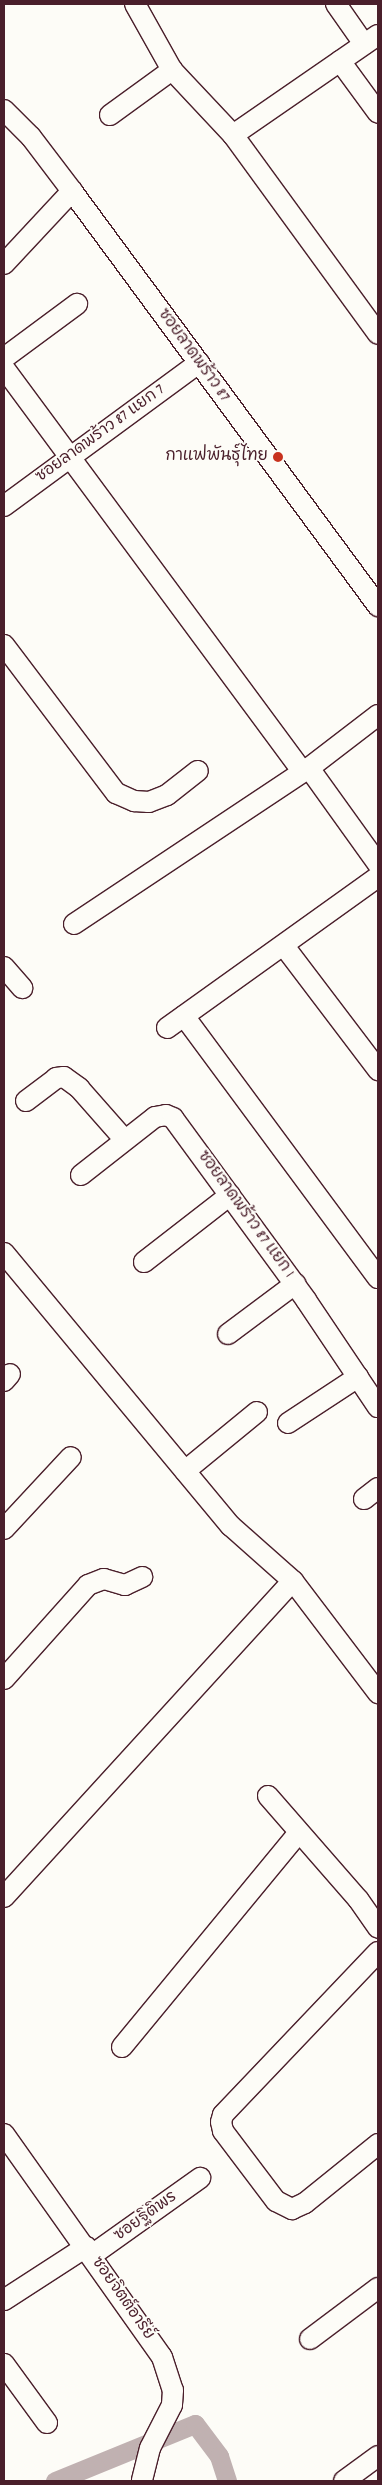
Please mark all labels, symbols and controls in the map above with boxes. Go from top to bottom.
street label: ซอยลาดพร้าว 87 [153,306,233,406]
street label: ซอยลาดพร้าว 87 แยก 7 [33,381,169,487]
place label: กาแฟพันธ์ุไทย [165,447,268,467]
marker: กาแฟพันธ์ุไทย [272,451,284,463]
street label: ซอยลาดพร้าว 87 แยก 1 [193,1148,297,1282]
street label: ซอยฐิติพร [111,2188,181,2246]
street label: ซอยจิตต์อารีย์ [86,2254,158,2344]

